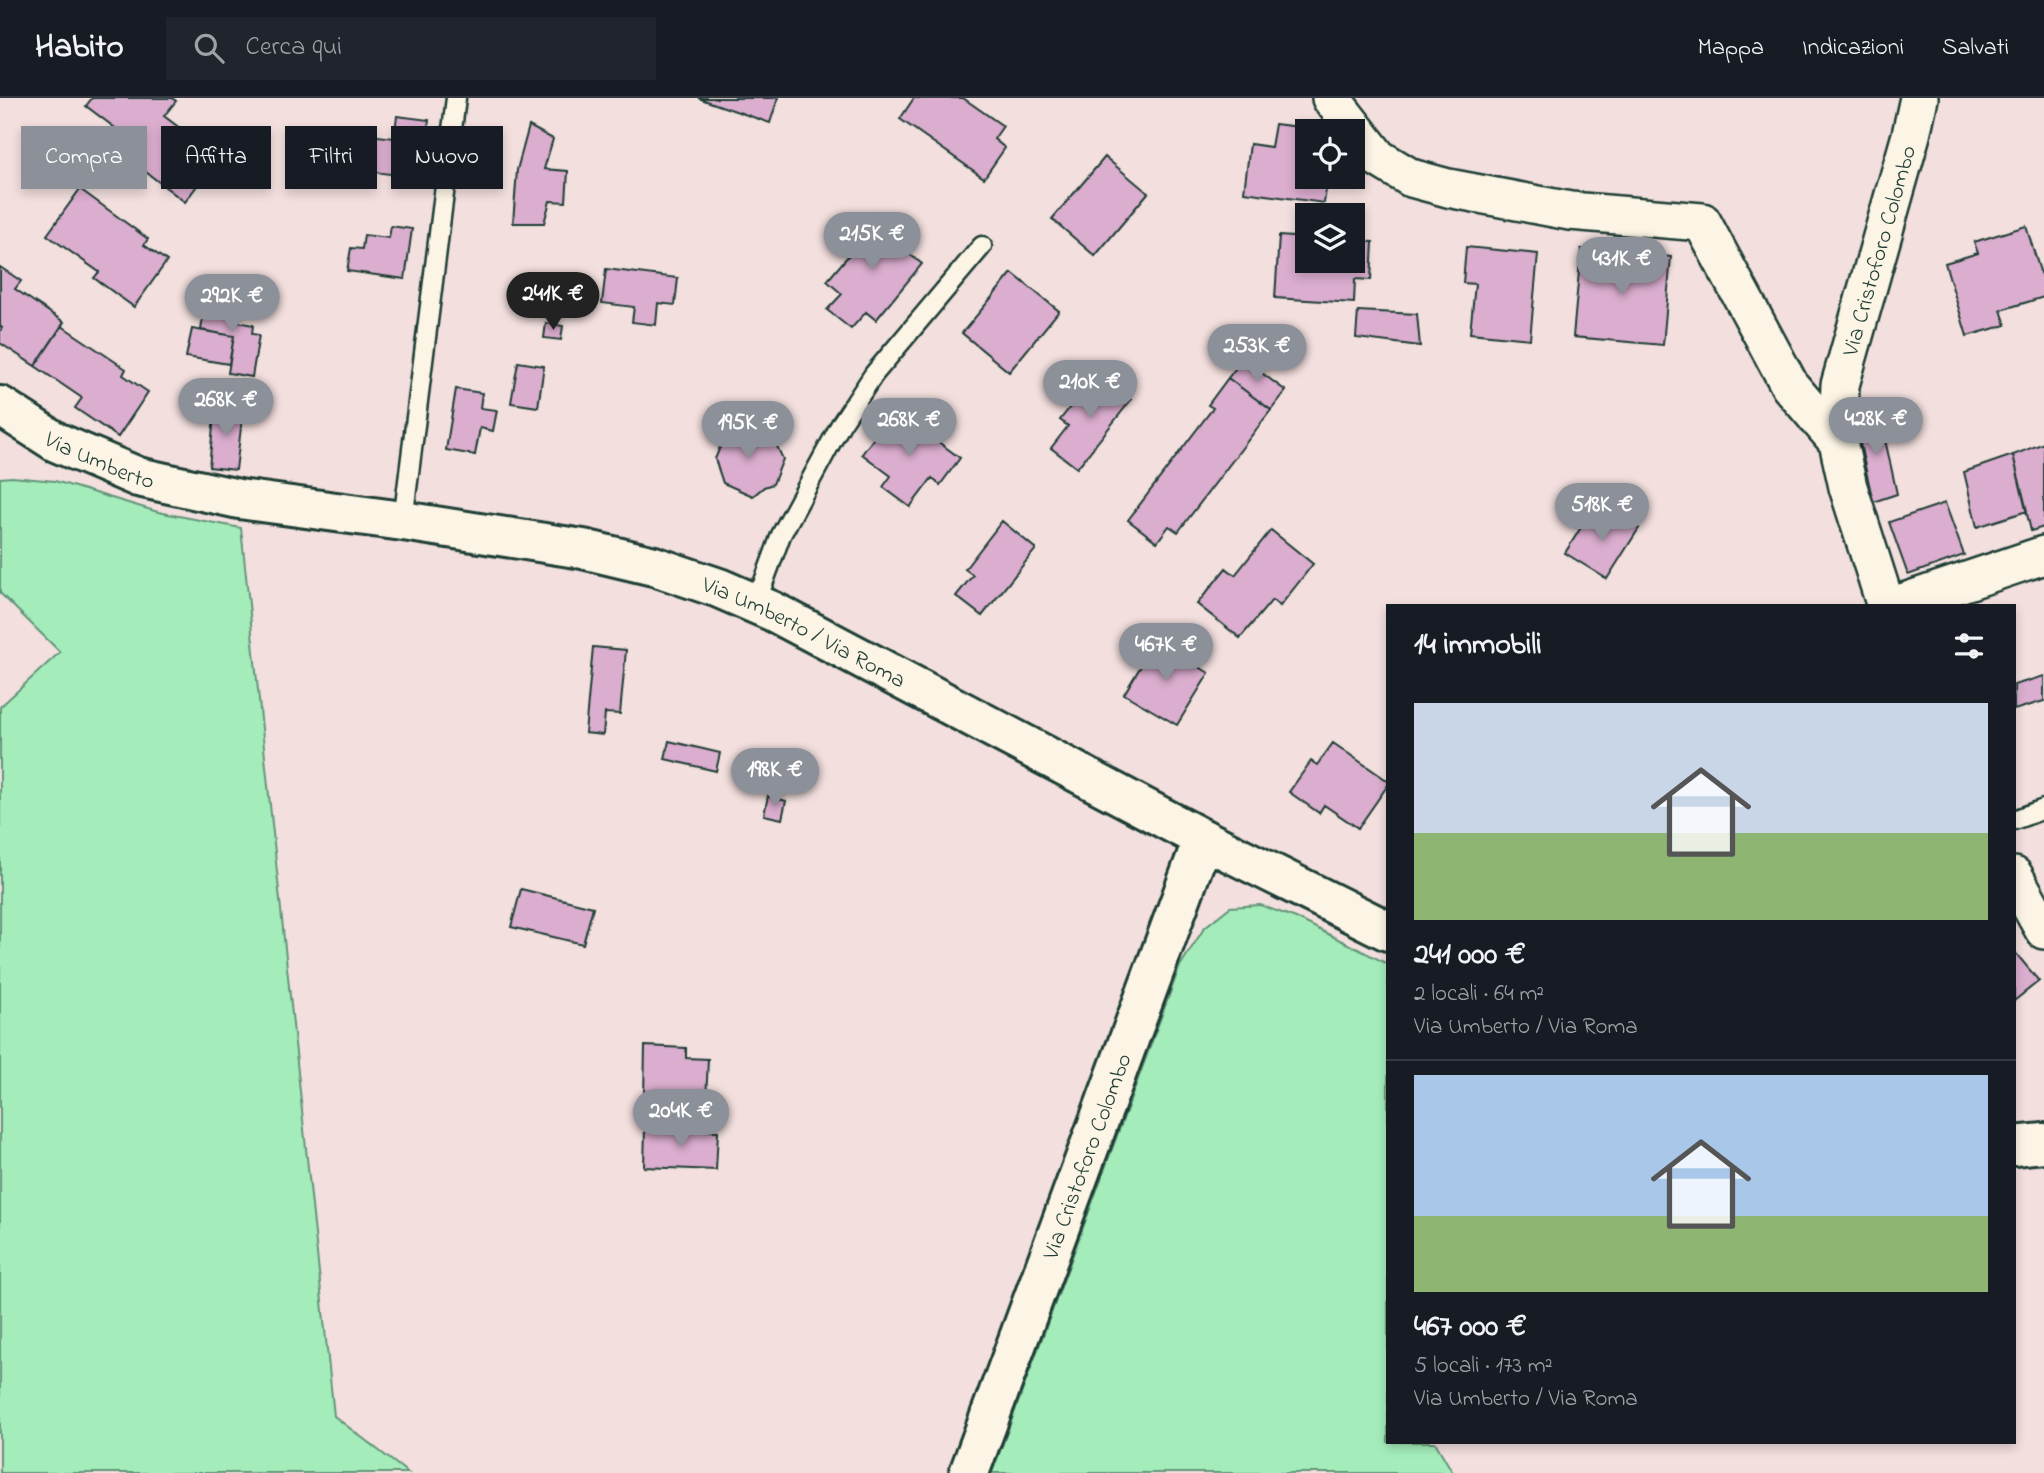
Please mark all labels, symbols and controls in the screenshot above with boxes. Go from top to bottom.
search box [166,17,656,80]
text: Habito [35,24,124,72]
icon: search [190,29,228,67]
text: Cerca qui [246,29,342,67]
text: Mappa [1697,31,1764,66]
text: Indicazioni [1802,31,1904,66]
text: Salvati [1942,31,2009,66]
map controls [1295,119,1365,273]
button: locate [1295,119,1365,189]
chip: Compra [21,126,147,189]
chip: Affitta [161,126,271,189]
chip: Filtri [285,126,377,189]
chip: Nuovo [391,126,503,189]
street label: Via Cristoforo Colombo [1835,142,1926,361]
button: layers [1295,203,1365,273]
pin: 215K € [815,212,929,272]
text: 215K € [840,218,904,251]
pin: 431K € [1565,238,1679,297]
text: 431K € [1592,243,1652,276]
pin: 241K € [496,272,610,332]
pin: 292K € [175,274,289,334]
text: 241K € [522,278,584,311]
text: 292K € [201,280,263,313]
pin: 253K € [1200,324,1314,384]
text: 253K € [1223,330,1291,363]
pin: 210K € [1033,360,1147,420]
text: 210K € [1059,366,1121,399]
pin: 268K € [169,378,283,438]
text: 268K € [194,384,258,417]
pin: 268K € [852,398,966,458]
pin: 428K € [1819,398,1933,457]
pin: 195K € [691,402,805,461]
text: 428K € [1845,403,1907,436]
text: 268K € [877,404,941,437]
text: 195K € [718,407,778,440]
street label: Via Umberto [36,424,157,499]
pin: 518K € [1545,484,1659,543]
text: 518K € [1571,489,1633,522]
street label: Via Umberto / Via Roma [697,569,911,698]
pin: 467K € [1109,624,1223,683]
text: 14 immobili [1414,624,1542,668]
icon: filters [1950,627,1988,665]
text: 467K € [1135,629,1197,662]
pin: 198K € [718,748,832,808]
icon: home [1638,749,1764,875]
text: 198K € [747,754,803,787]
text: 241 000 € [1414,934,1526,978]
text: 2 locali · 64 m² [1414,978,1544,1011]
text: Via Umberto / Via Roma [1414,1011,1638,1044]
street label: Via Cristoforo Colombo [1035,1049,1142,1265]
pin: 204K € [624,1090,738,1149]
text: 204K € [649,1095,713,1128]
icon: home [1638,1121,1764,1247]
text: 467 000 € [1414,1306,1527,1350]
text: 5 locali · 173 m² [1414,1350,1552,1383]
text: Via Umberto / Via Roma [1414,1383,1638,1416]

